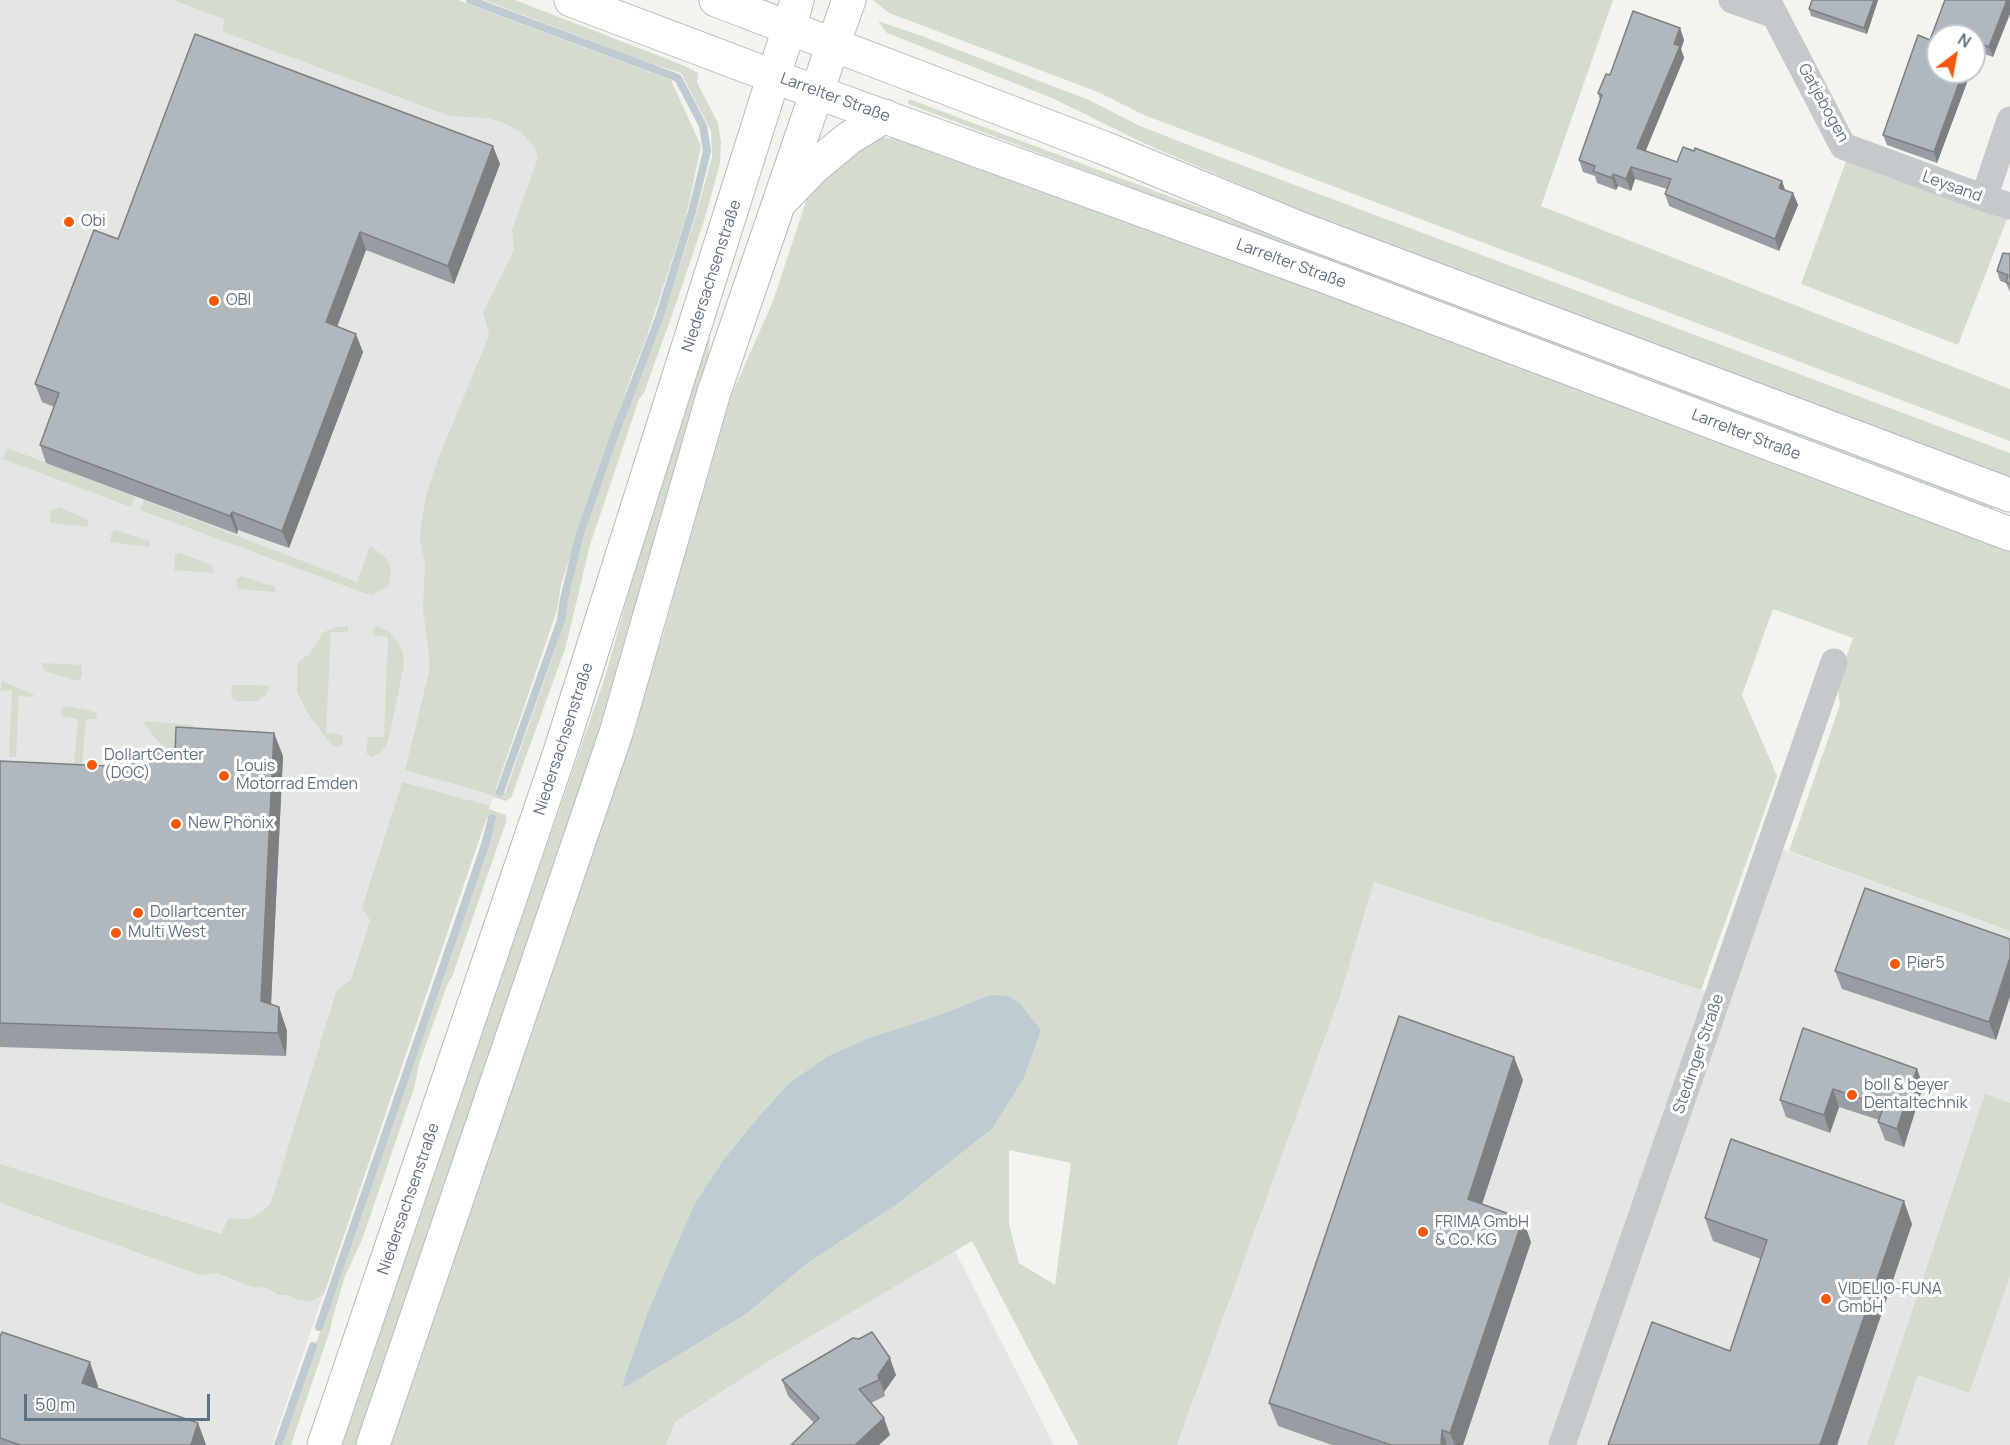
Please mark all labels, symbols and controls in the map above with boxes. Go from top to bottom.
north arrow [1926,24,1986,84]
text: N [1954,28,1975,53]
street label: Gatjebogen [1794,60,1852,146]
street label: Larrelter Straße [777,69,893,127]
street label: Leysand [1920,167,1984,207]
street label: Niedersachsenstraße [678,197,746,355]
place label: Obi [81,212,106,232]
marker: Obi [62,215,76,229]
street label: Larrelter Straße [1233,235,1349,293]
place label: OBI [226,291,251,311]
marker: OBI [207,294,221,308]
street label: Larrelter Straße [1689,405,1803,465]
street label: Niedersachsenstraße [530,660,598,818]
place label: DollartCenter (DOC) [104,746,204,784]
place label: Louis Motorrad Emden [236,757,358,795]
marker: DollartCenter (DOC) [85,758,99,772]
marker: Louis Motorrad Emden [217,769,231,783]
place label: New Phönix [188,814,274,834]
marker: New Phönix [169,817,183,831]
place label: Dollartcenter [150,903,247,923]
marker: Dollartcenter [131,906,145,920]
place label: Multi West [128,923,206,943]
marker: Multi West [109,926,123,940]
place label: Pier5 [1907,954,1945,974]
marker: Pier5 [1888,957,1902,971]
street label: Stedinger Straße [1670,992,1728,1116]
place label: boll & beyer Dentaltechnik [1864,1076,1967,1114]
marker: boll & beyer Dentaltechnik [1845,1088,1859,1102]
street label: Niedersachsenstraße [374,1121,444,1277]
place label: FRIMA GmbH & Co. KG [1435,1213,1529,1251]
marker: FRIMA GmbH & Co. KG [1416,1225,1430,1239]
place label: VIDELIO-FUNA GmbH [1838,1280,1942,1318]
marker: VIDELIO-FUNA GmbH [1819,1292,1833,1306]
scale bar [27,1382,213,1420]
text: 50 m [35,1392,75,1416]

